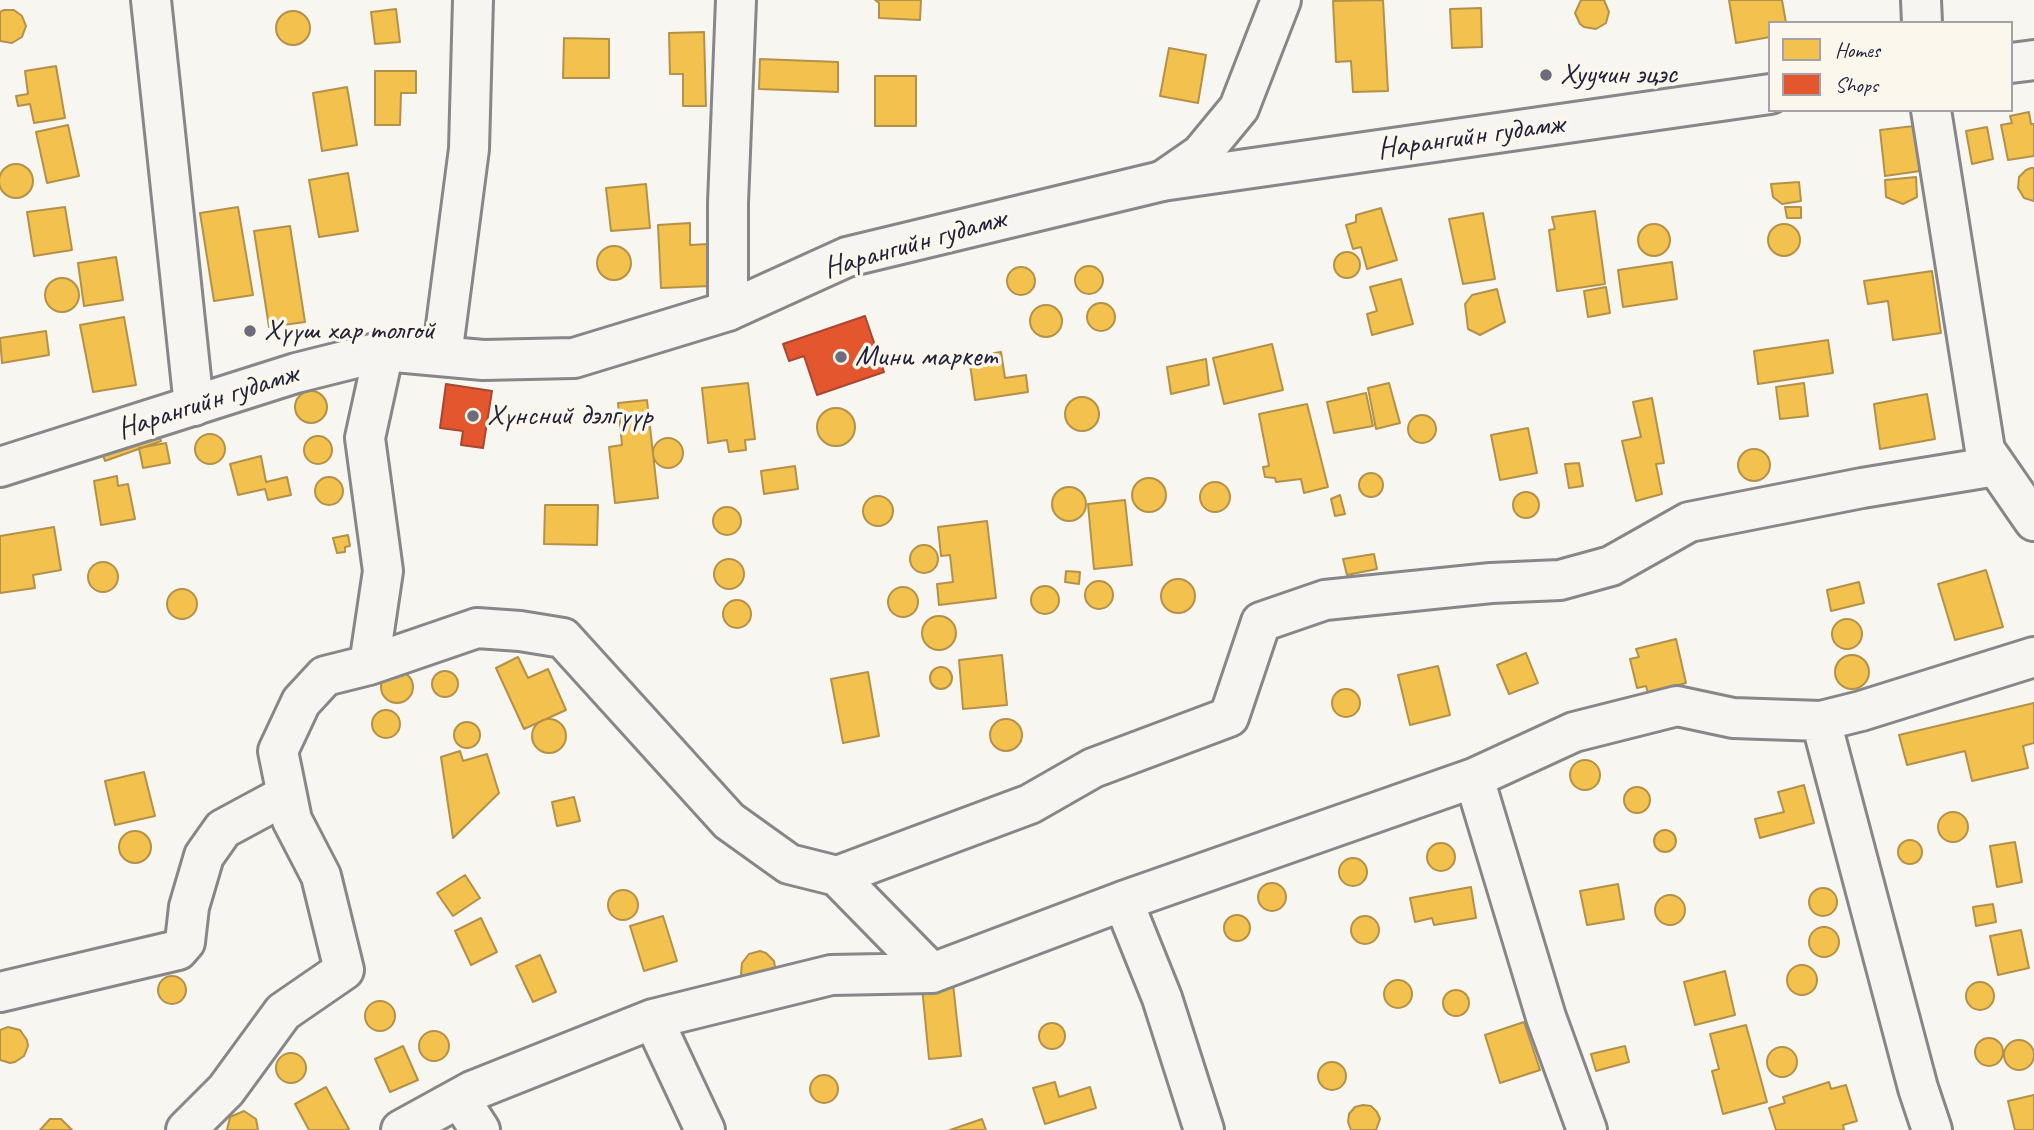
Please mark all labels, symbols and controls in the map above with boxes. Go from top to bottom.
legend [1768,21,2013,112]
text: Homes [1835,37,1880,63]
place label: Хуучин эцэс [1560,57,1677,93]
marker: Хуучин эцэс [1538,67,1554,83]
text: Shops [1835,72,1878,98]
street label: Нарангийн гудамж [1375,106,1567,168]
street label: Нарангийн гудамж [820,201,1010,287]
place label: Хүүш хар толгой [264,313,435,349]
marker: Хүүш хар толгой [242,323,258,339]
place label: Мини маркет [855,339,996,375]
marker: Мини маркет [833,349,849,365]
street label: Нарангийн гудамж [113,356,303,448]
place label: Хүнсний дэлгүүр [487,398,652,434]
marker: Хүнсний дэлгүүр [465,408,481,424]

